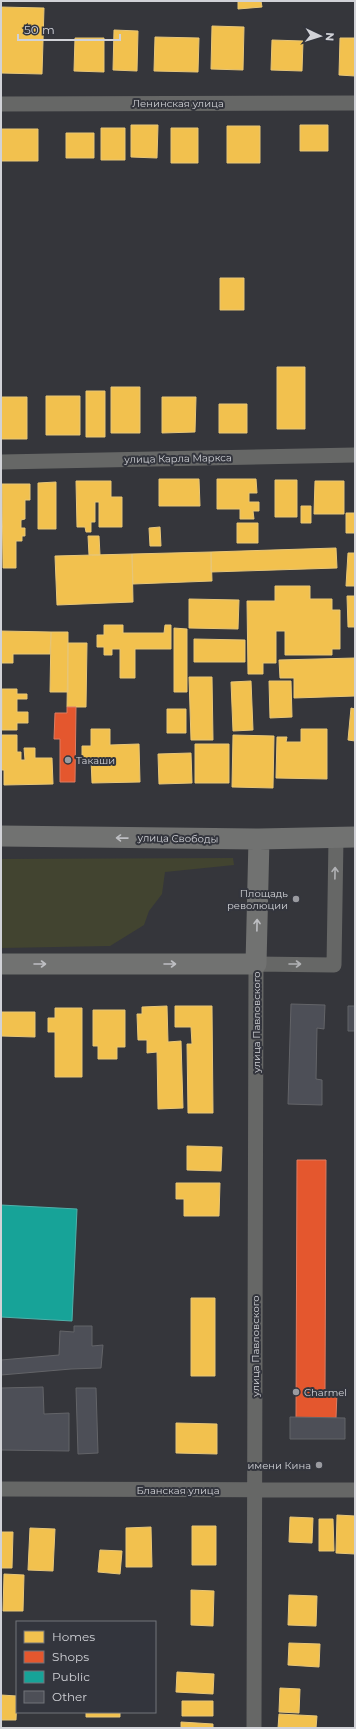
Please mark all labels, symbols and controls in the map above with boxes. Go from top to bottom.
scale bar [18,16,120,42]
north arrow [300,16,340,56]
text: 50 m [24,22,55,37]
text: N [323,32,337,42]
street label: Ленинская улица [132,97,224,110]
street label: улица Карла Маркса [123,451,232,466]
place label: Такаши [76,754,115,767]
marker: Такаши [63,755,73,765]
street label: улица Свободы [137,831,218,846]
one-way arrow [116,834,129,842]
one-way arrow [331,867,339,880]
place label: Площадь революции [227,887,288,912]
marker: Площадь революции [291,894,301,904]
one-way arrow [253,919,261,932]
one-way arrow [33,960,46,968]
one-way arrow [163,960,176,968]
one-way arrow [288,960,301,968]
street label: улица Павловского [250,971,263,1074]
street label: улица Павловского [249,1295,262,1398]
place label: Charmel [304,1386,347,1399]
marker: Charmel [291,1387,301,1397]
place label: имени Кина [247,1459,311,1472]
marker: имени Кина [314,1460,324,1470]
street label: Бланская улица [136,1484,220,1497]
legend [16,1621,156,1713]
text: Homes [52,1629,95,1644]
text: Shops [52,1649,89,1664]
text: Public [52,1669,90,1684]
text: Other [52,1689,87,1704]

